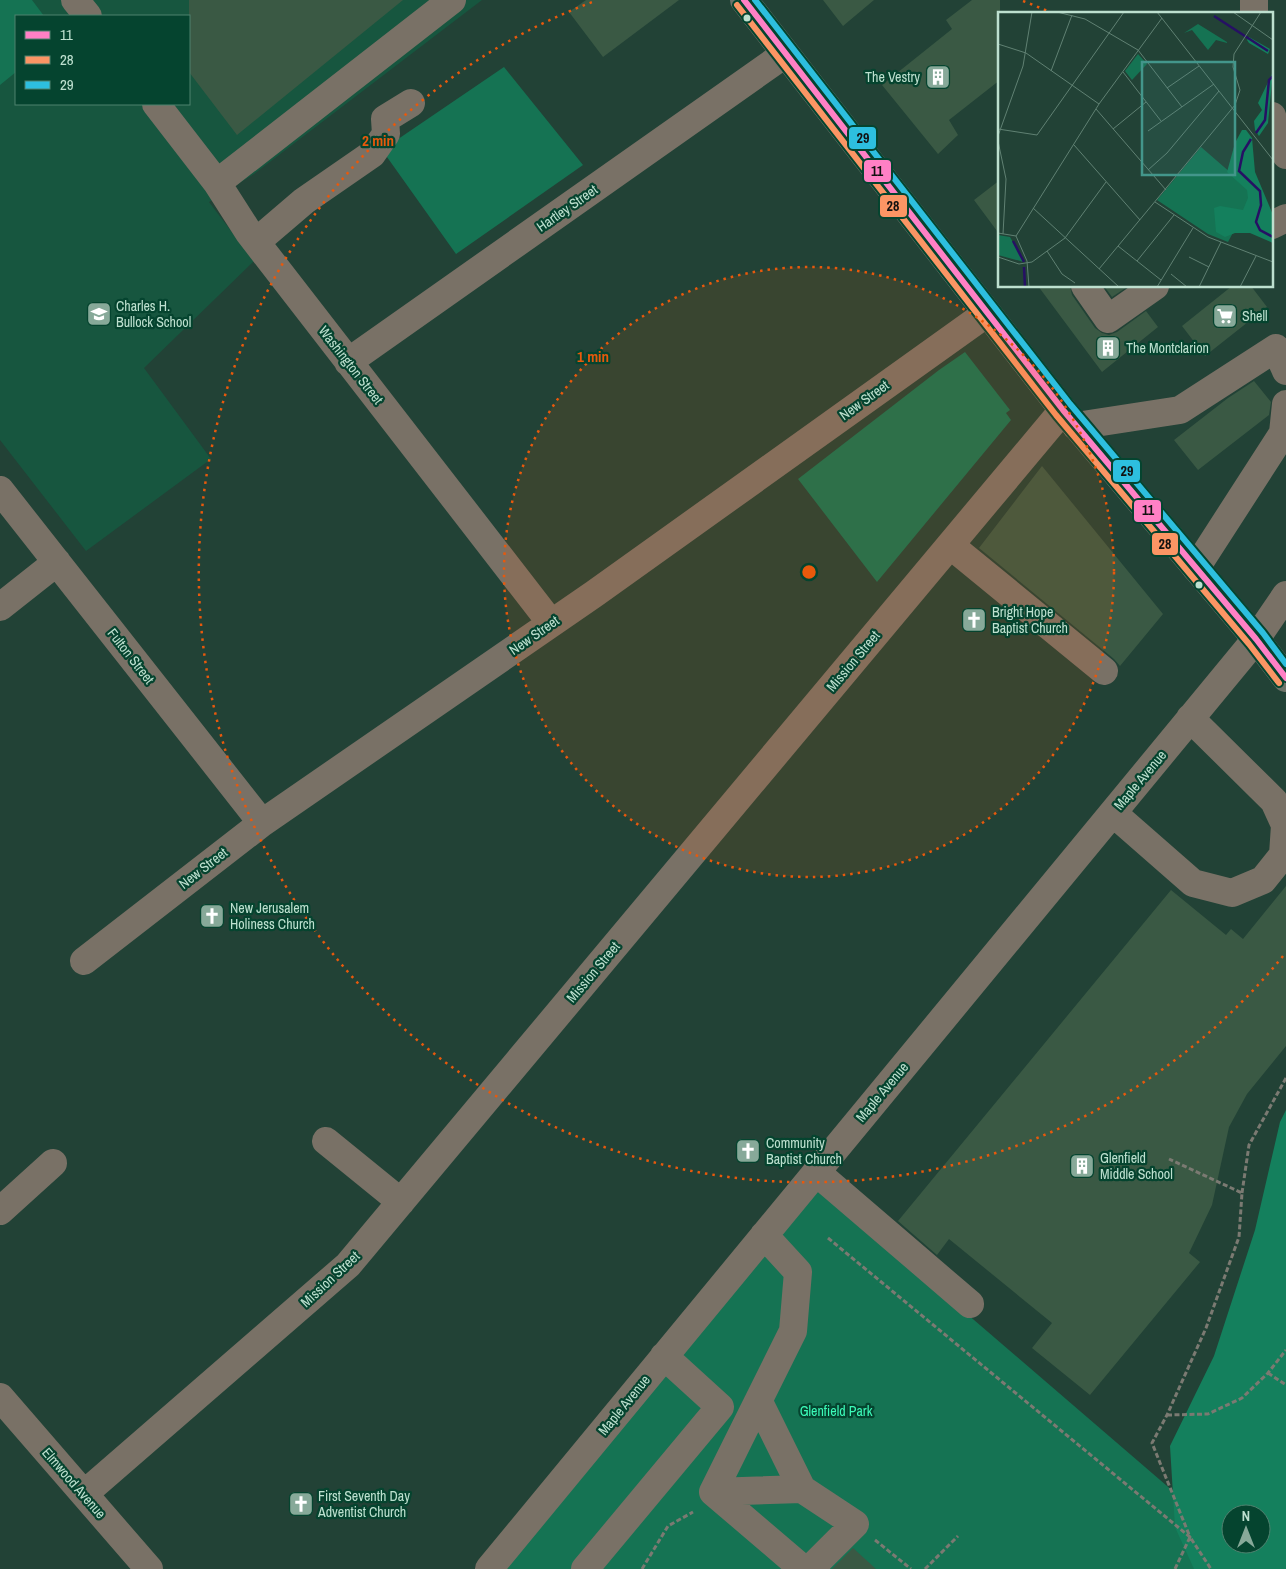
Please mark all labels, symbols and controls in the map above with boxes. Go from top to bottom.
inset map [998,12,1274,288]
unlabelled marker [742,13,752,23]
legend [15,15,190,105]
text: 11 [60,24,73,45]
text: 28 [60,49,74,70]
building icon: The Vestry [925,64,951,90]
place label: The Vestry [865,68,920,86]
text: 29 [60,74,74,95]
line badge: 29 [848,126,877,150]
text: 29 [857,129,869,147]
text: 2 min [362,130,394,151]
line badge: 11 [863,159,892,183]
text: 11 [871,162,884,180]
street label: Hartley Street [533,180,601,236]
line badge: 28 [879,194,908,218]
text: 28 [887,197,899,215]
place label: Charles H. Bullock School [116,297,191,331]
school or university icon: Charles H. Bullock School [86,301,112,327]
supermarket icon: Shell [1212,303,1238,329]
place label: Shell [1242,307,1268,325]
street label: Washington Street [315,322,387,408]
building icon: The Montclarion [1095,335,1121,361]
place label: The Montclarion [1126,339,1209,357]
text: 1 min [577,346,609,367]
street label: New Street [836,376,892,424]
line badge: 29 [1112,459,1141,483]
text: 29 [1121,462,1133,480]
line badge: 11 [1133,499,1162,523]
text: 11 [1142,501,1155,519]
line badge: 28 [1151,532,1179,556]
text: 28 [1159,535,1171,553]
centre of rings [800,563,818,581]
unlabelled marker [1194,580,1204,590]
place label: Bright Hope Baptist Church [992,603,1068,637]
church icon: Bright Hope Baptist Church [961,607,987,633]
street label: New Street [506,611,562,659]
street label: Fulton Street [104,625,158,687]
street label: Mission Street [822,627,884,695]
street label: Maple Avenue [1110,746,1170,814]
street label: New Street [175,843,231,893]
place label: New Jerusalem Holiness Church [230,899,315,933]
church icon: New Jerusalem Holiness Church [199,903,225,929]
street label: Mission Street [562,938,624,1006]
street label: Maple Avenue [852,1058,912,1126]
place label: Community Baptist Church [766,1134,842,1168]
church icon: Community Baptist Church [735,1138,761,1164]
place label: Glenfield Middle School [1100,1149,1173,1183]
building icon: Glenfield Middle School [1069,1153,1095,1179]
street label: Mission Street [297,1247,363,1311]
street label: Maple Avenue [594,1371,654,1439]
park label: Glenfield Park [800,1402,873,1420]
street label: Elmwood Avenue [38,1444,110,1522]
place label: First Seventh Day Adventist Church [317,1487,410,1521]
church icon: First Seventh Day Adventist Church [288,1491,314,1517]
north arrow [1221,1504,1271,1554]
text: N [1242,1507,1250,1525]

